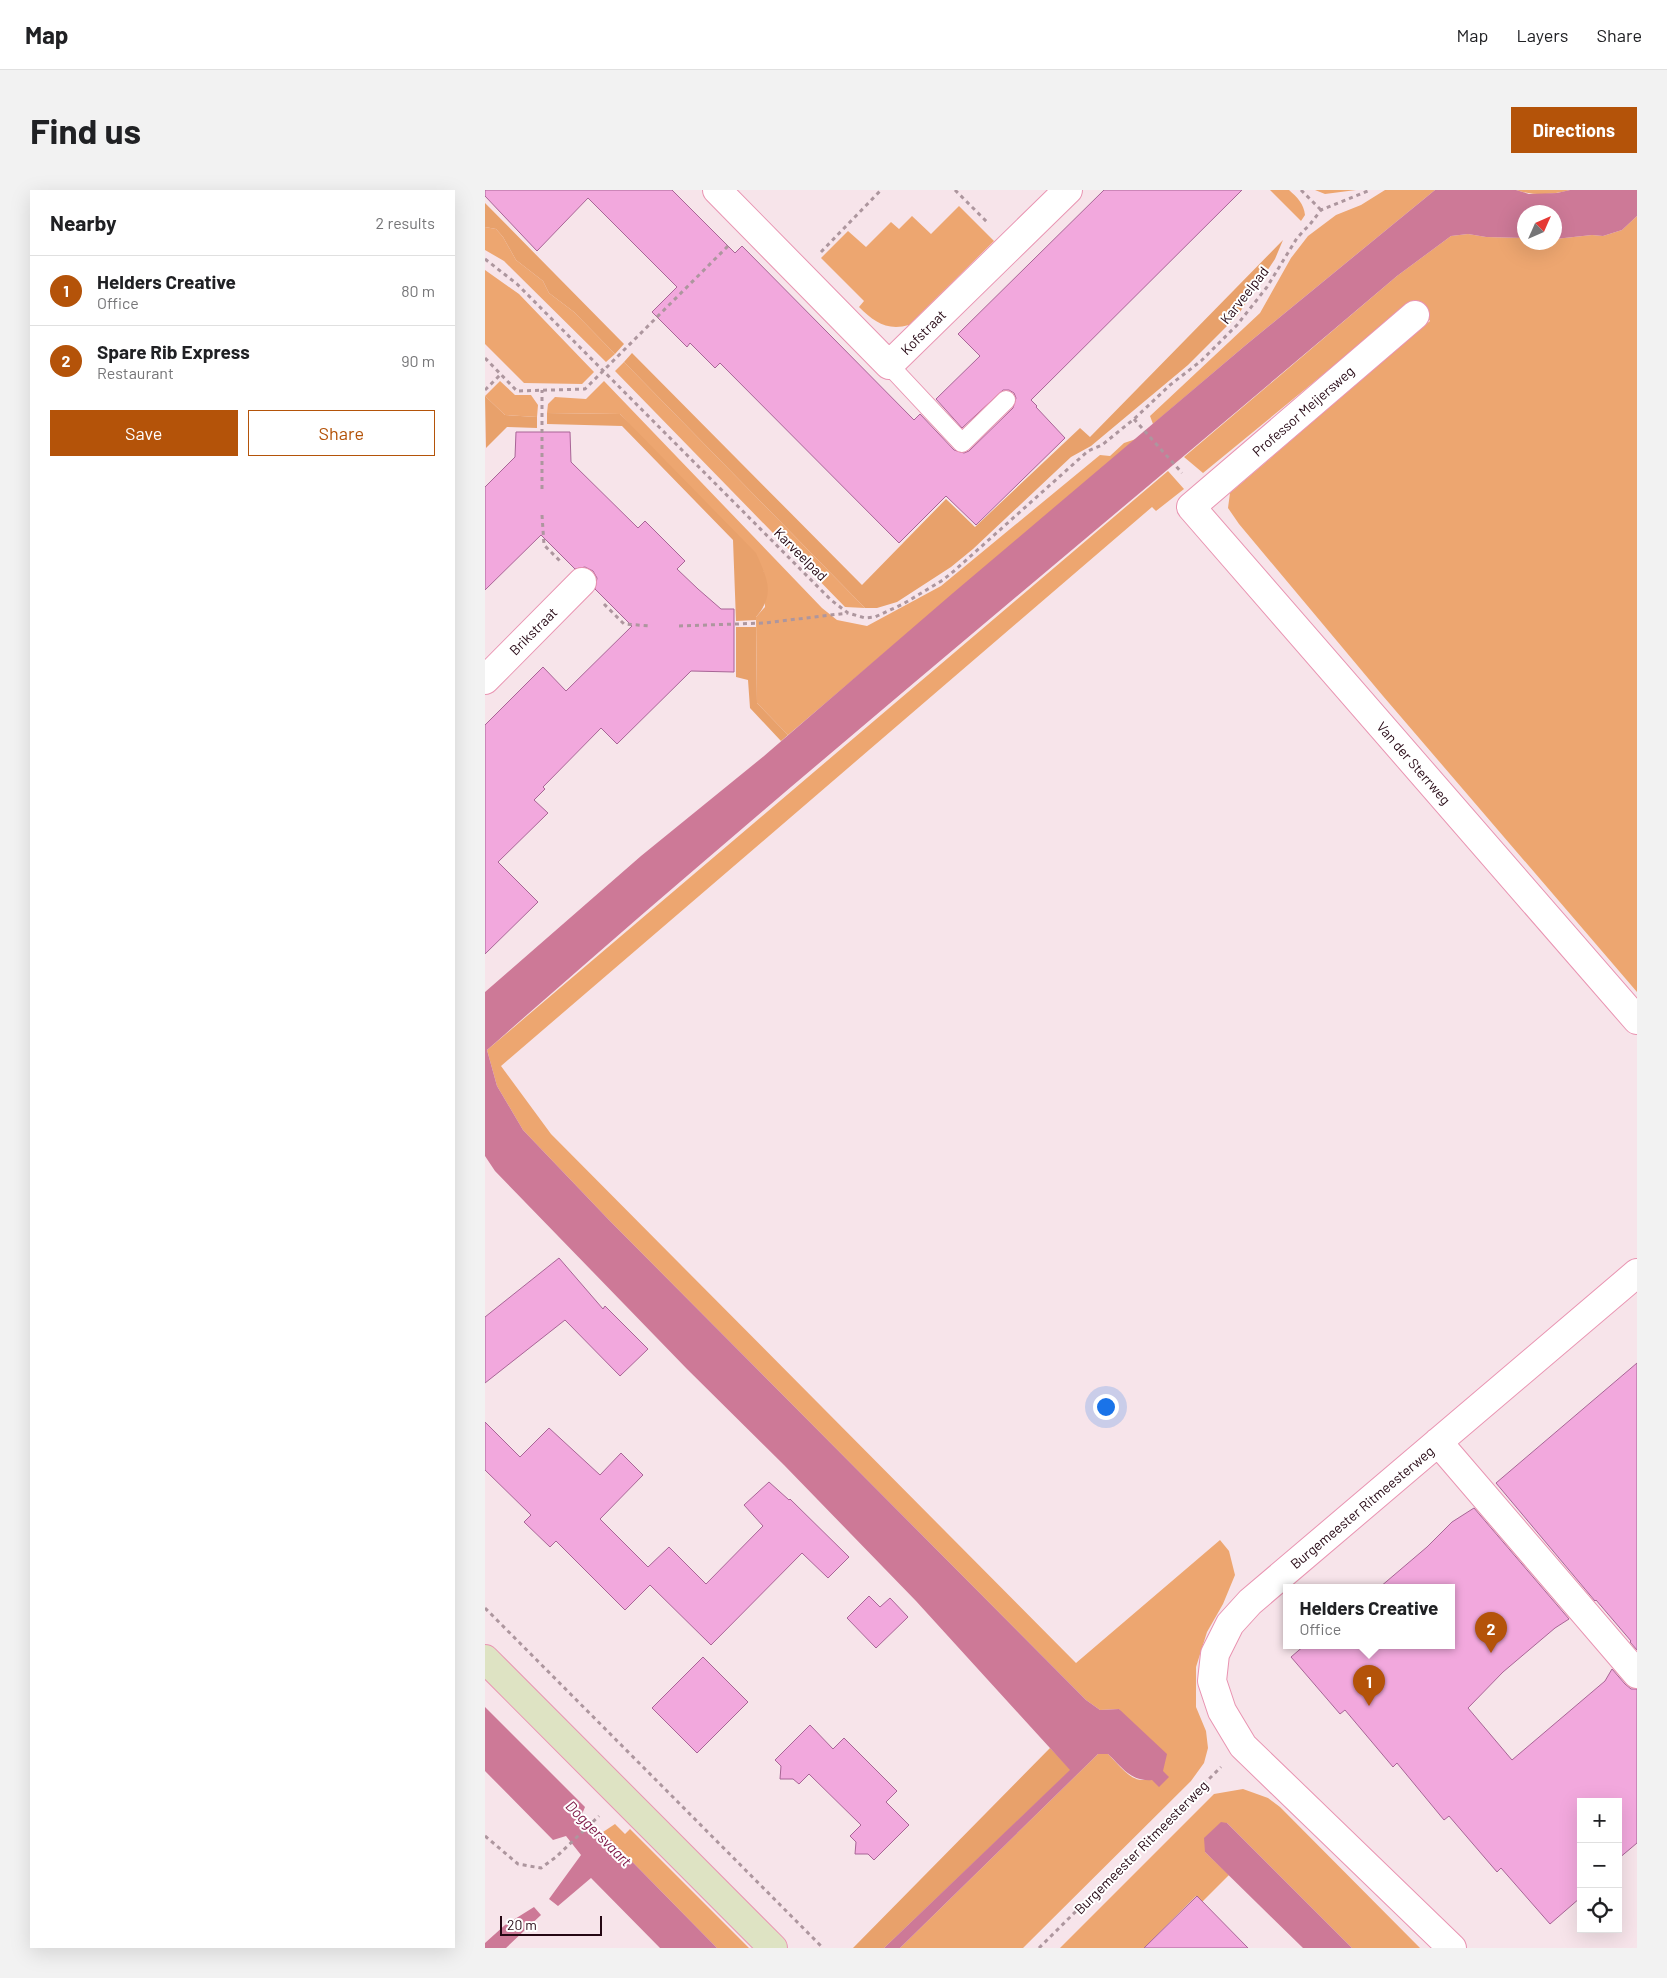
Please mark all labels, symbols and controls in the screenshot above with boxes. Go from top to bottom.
text: Map [25,20,68,49]
text: Map [1456,24,1488,46]
text: Layers [1516,24,1569,46]
text: Share [1597,24,1642,46]
button: Directions [1511,107,1637,153]
text: Find us [30,109,141,151]
north arrow [1517,205,1562,250]
text: Nearby [50,210,116,235]
text: 2 results [376,213,435,232]
street label: Karveelpad [1216,263,1272,327]
text: Helders Creative [97,270,236,293]
text: 1 [63,281,69,300]
text: 80 m [401,281,435,300]
text: Office [97,293,139,312]
street label: Kofstraat [897,306,949,358]
text: Spare Rib Express [97,340,250,363]
text: 2 [62,351,70,370]
text: 90 m [401,351,435,370]
street label: Professor Meijersweg [1249,362,1357,460]
text: Restaurant [97,363,174,382]
button: Save [50,410,238,456]
button: Share [248,410,435,456]
street label: Karveelpad [771,524,831,584]
street label: Brikstraat [506,604,560,658]
street label: Van der Sterrweg [1373,718,1455,808]
your location [1093,1394,1119,1420]
street label: Burgemeester Ritmeesterweg [1287,1442,1437,1572]
popup [1283,1584,1455,1649]
text: Helders Creative [1300,1596,1438,1619]
pin: 2 [1475,1612,1507,1653]
text: Office [1300,1619,1341,1638]
pin: 1 [1353,1665,1385,1706]
street label: Burgemeester Ritmeesterweg [1071,1777,1211,1917]
water label: Doggersvaart [562,1796,636,1870]
map controls [1577,1798,1622,1933]
button: + [1577,1798,1622,1843]
button: − [1577,1843,1622,1888]
button: locate [1577,1888,1622,1933]
scale bar [500,1913,603,1936]
text: 20 m [507,1916,537,1933]

